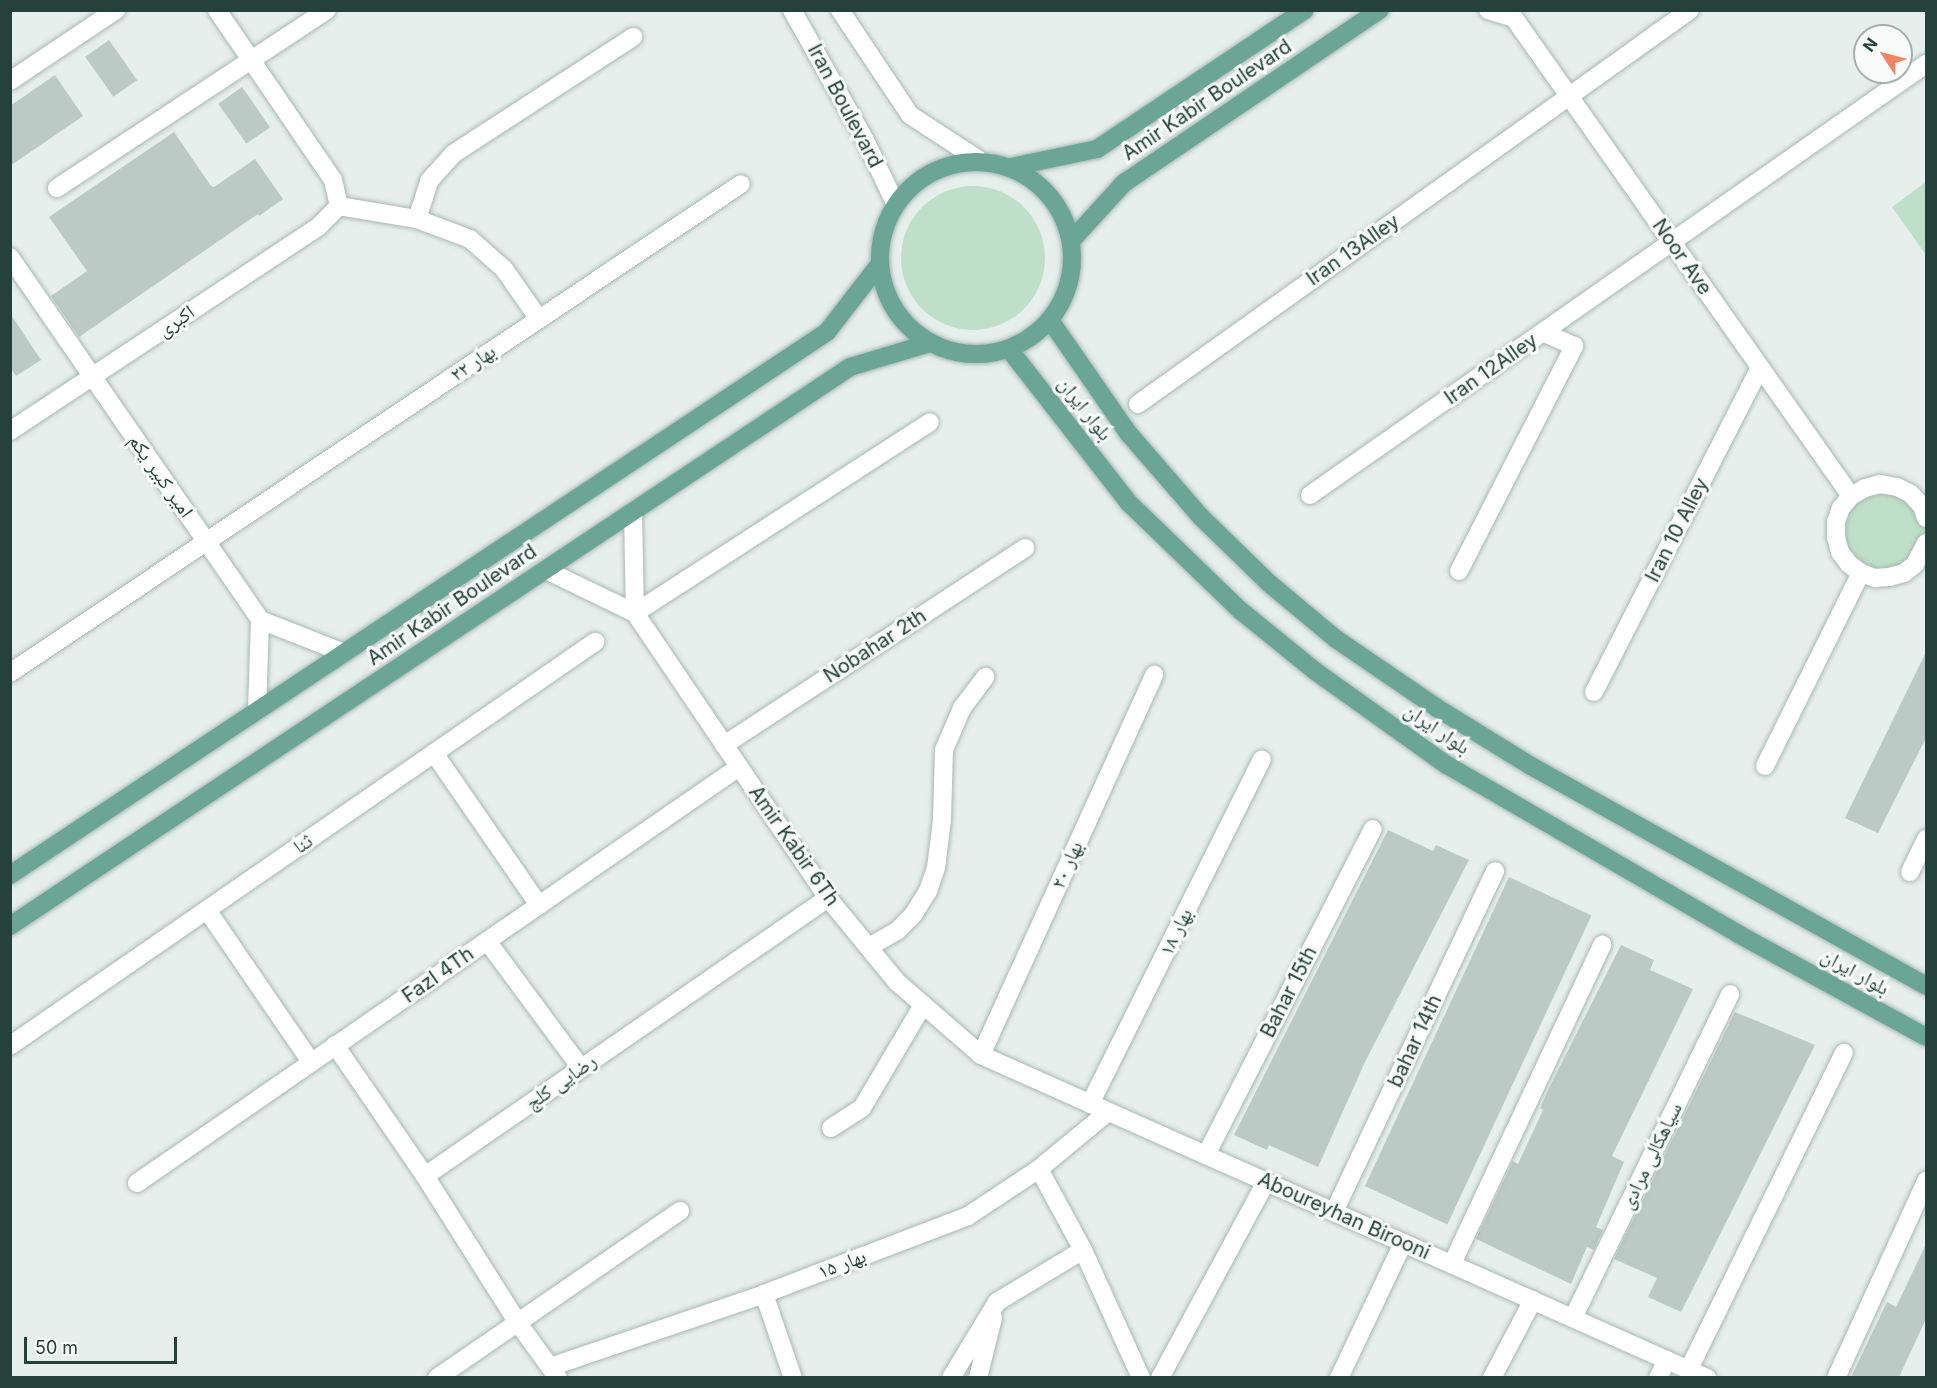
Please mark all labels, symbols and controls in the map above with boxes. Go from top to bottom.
north arrow [1853,24,1913,84]
street label: Amir Kabir Boulevard [1118,34,1296,166]
text: N [1858,34,1882,55]
street label: Iran Boulevard [802,40,888,172]
street label: Iran 13Alley [1302,209,1404,291]
street label: Noor Ave [1647,214,1717,300]
street label: اکبری [153,300,199,342]
street label: Iran 12Alley [1440,328,1542,410]
street label: بهار ۲۲ [446,339,500,387]
street label: بلوار ایران [1053,372,1117,446]
street label: امیر کبیر یکم [124,430,198,522]
street label: Iran 10 Alley [1640,474,1714,586]
street label: Amir Kabir Boulevard [363,539,541,671]
street label: Nobahar 2th [819,604,931,688]
street label: بلوار ایران [1400,698,1474,760]
street label: Amir Kabir 6Th [744,781,844,911]
street label: ثنا [289,829,317,859]
street label: بهار ۲۰ [1046,838,1088,892]
street label: بهار ۱۸ [1154,905,1198,959]
street label: Fazl 4Th [398,942,478,1008]
street label: Bahar 15th [1256,942,1322,1042]
street label: بلوار ایران [1817,944,1893,1000]
street label: bahar 14th [1383,991,1447,1091]
street label: رضایی کلج [521,1049,601,1115]
street label: سیاهکالی مرادی [1615,1099,1687,1213]
street label: Aboureyhan Birooni [1254,1167,1434,1265]
street label: بهار ۱۵ [815,1244,869,1284]
scale bar [27,1325,180,1363]
text: 50 m [35,1337,78,1358]

